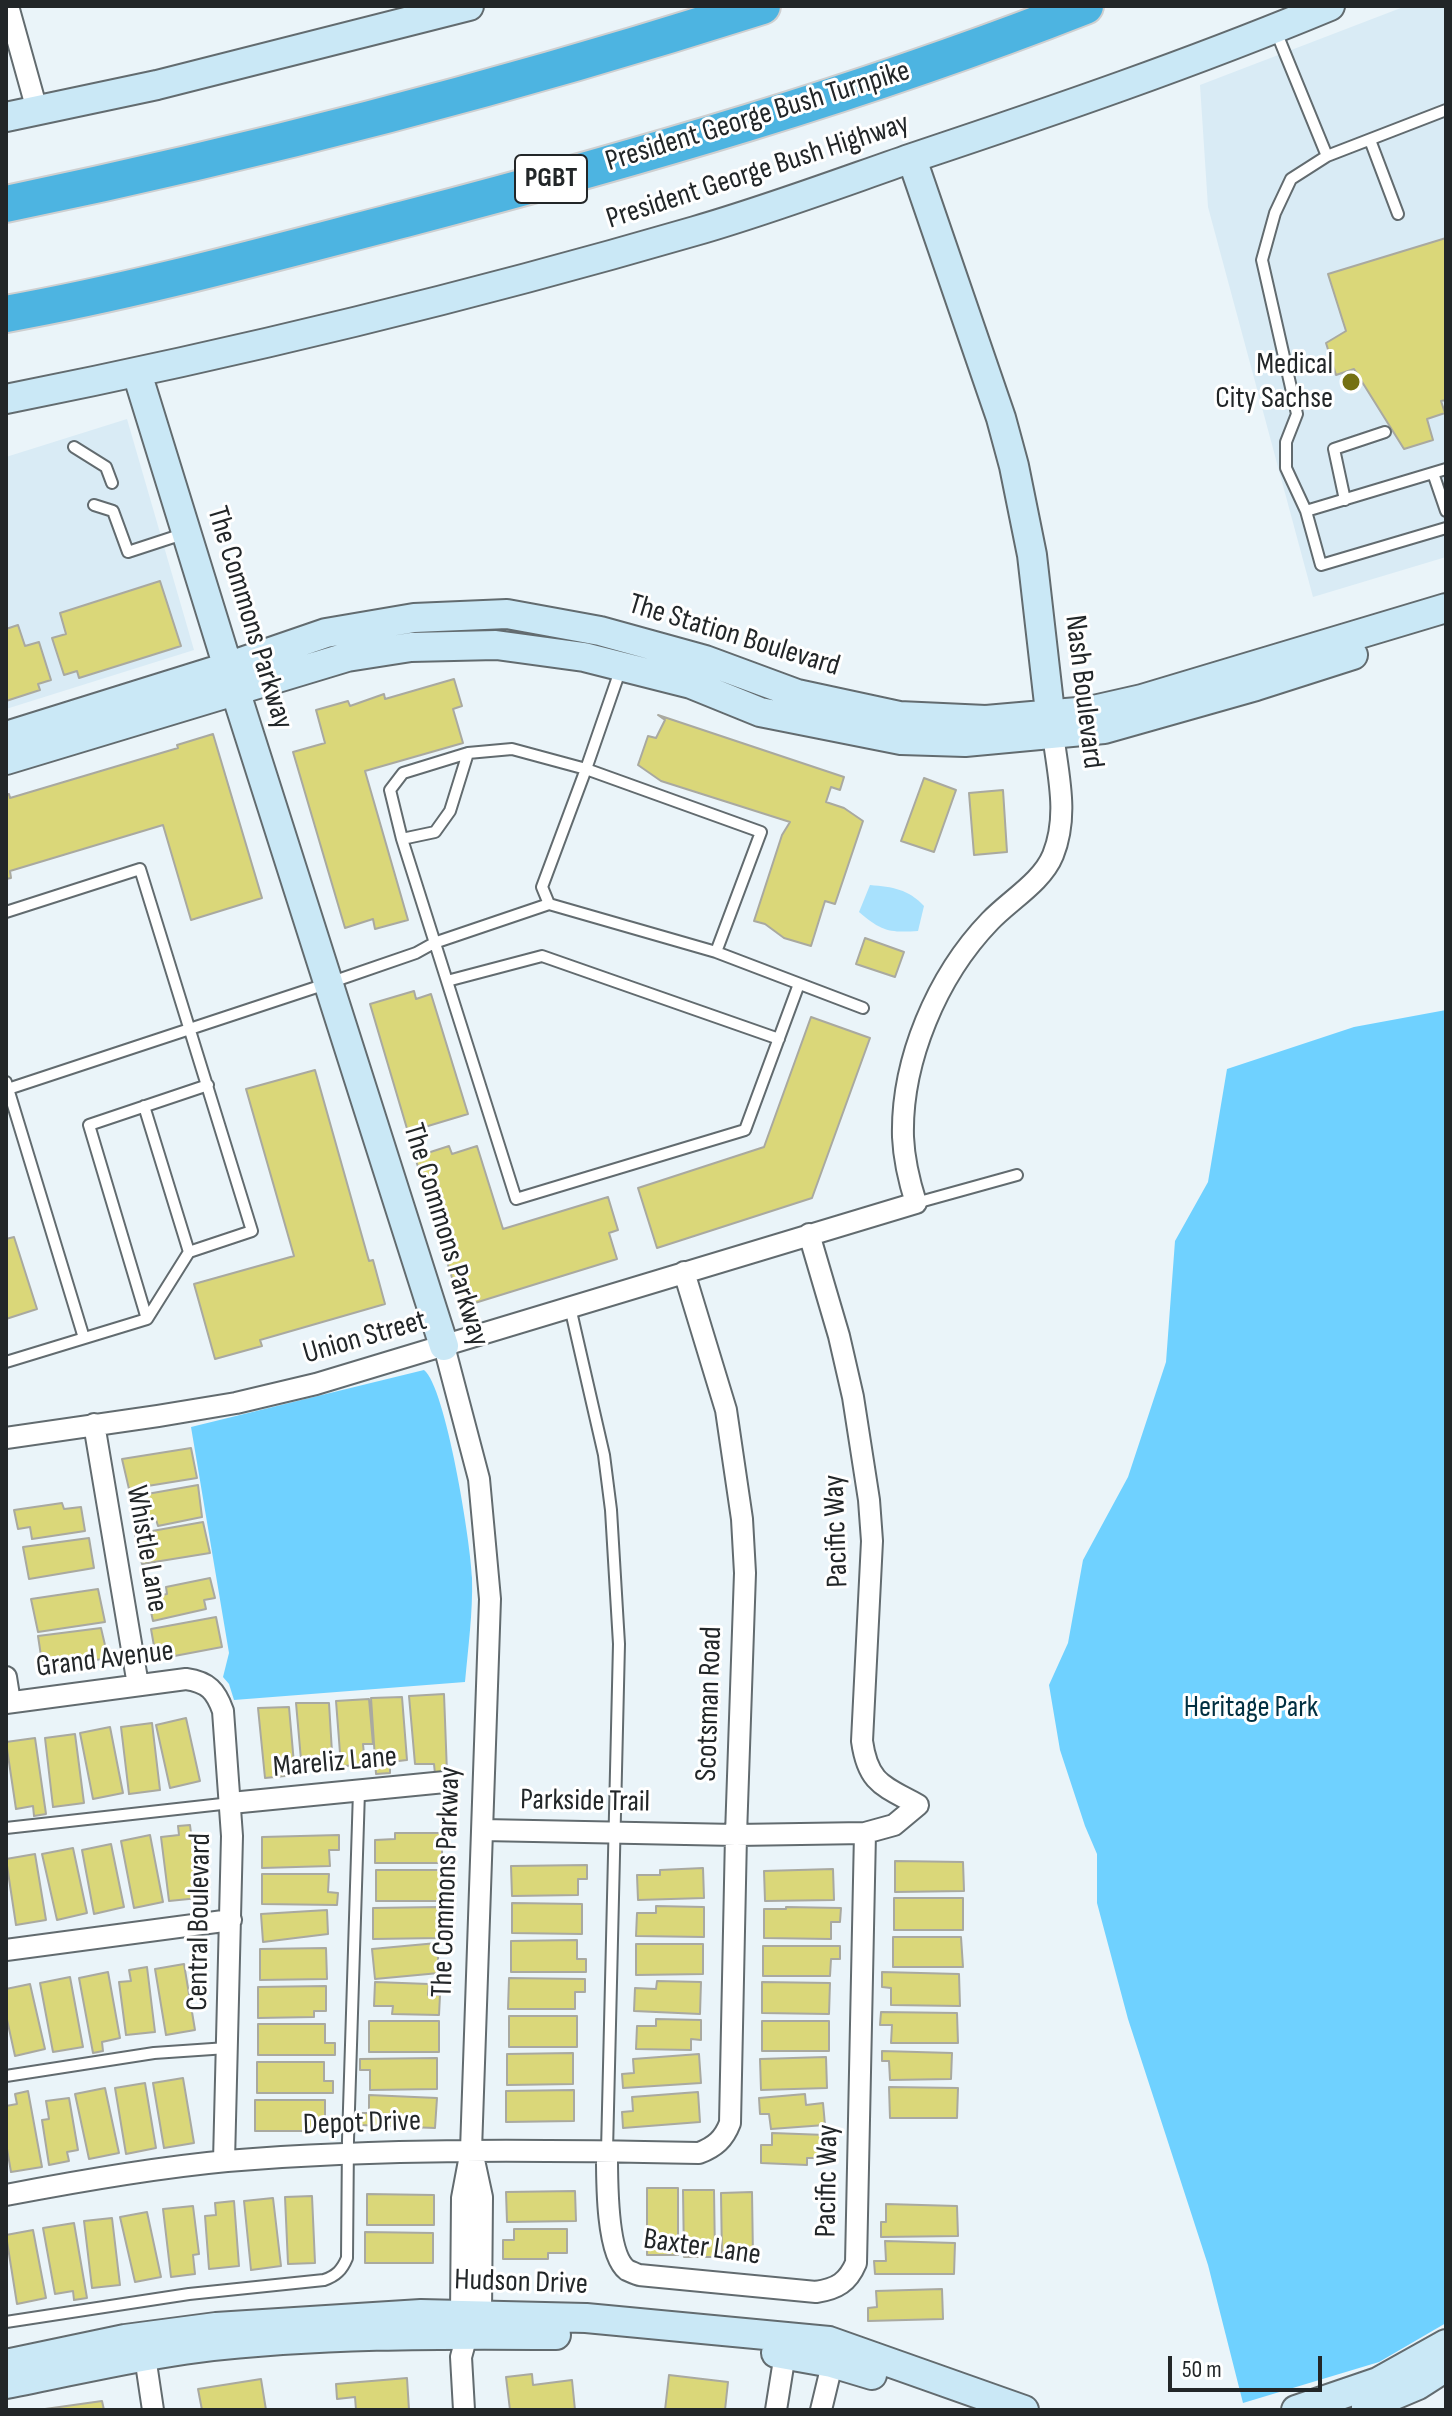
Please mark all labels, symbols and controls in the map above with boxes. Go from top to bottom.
street label: President George Bush Turnpike [602,54,914,180]
street label: President George Bush Highway [602,106,914,238]
road number: PGBT [515,155,587,203]
place label: Medical City Sachse [1215,347,1333,418]
marker: Medical City Sachse [1340,371,1362,393]
street label: The Commons Parkway [198,502,300,734]
street label: The Station Boulevard [624,587,844,685]
street label: Nash Boulevard [1056,613,1110,771]
street label: The Commons Parkway [394,1119,496,1351]
street label: Union Street [299,1303,431,1373]
street label: Pacific Way [817,1474,857,1588]
street label: Whistle Lane [117,1483,175,1615]
street label: Scotsman Road [689,1626,731,1782]
street label: Grand Avenue [34,1634,176,1686]
park label: Heritage Park [1184,1690,1318,1726]
street label: Mareliz Lane [271,1740,399,1786]
street label: The Commons Parkway [425,1766,469,1998]
street label: Parkside Trail [520,1783,650,1821]
street label: Central Boulevard [180,1833,220,2011]
street label: Depot Drive [302,2104,422,2144]
street label: Pacific Way [809,2124,847,2238]
street label: Baxter Lane [641,2222,763,2274]
street label: Hudson Drive [454,2263,588,2303]
scale bar [1172,2340,1326,2390]
text: 50 m [1182,2355,1222,2384]

